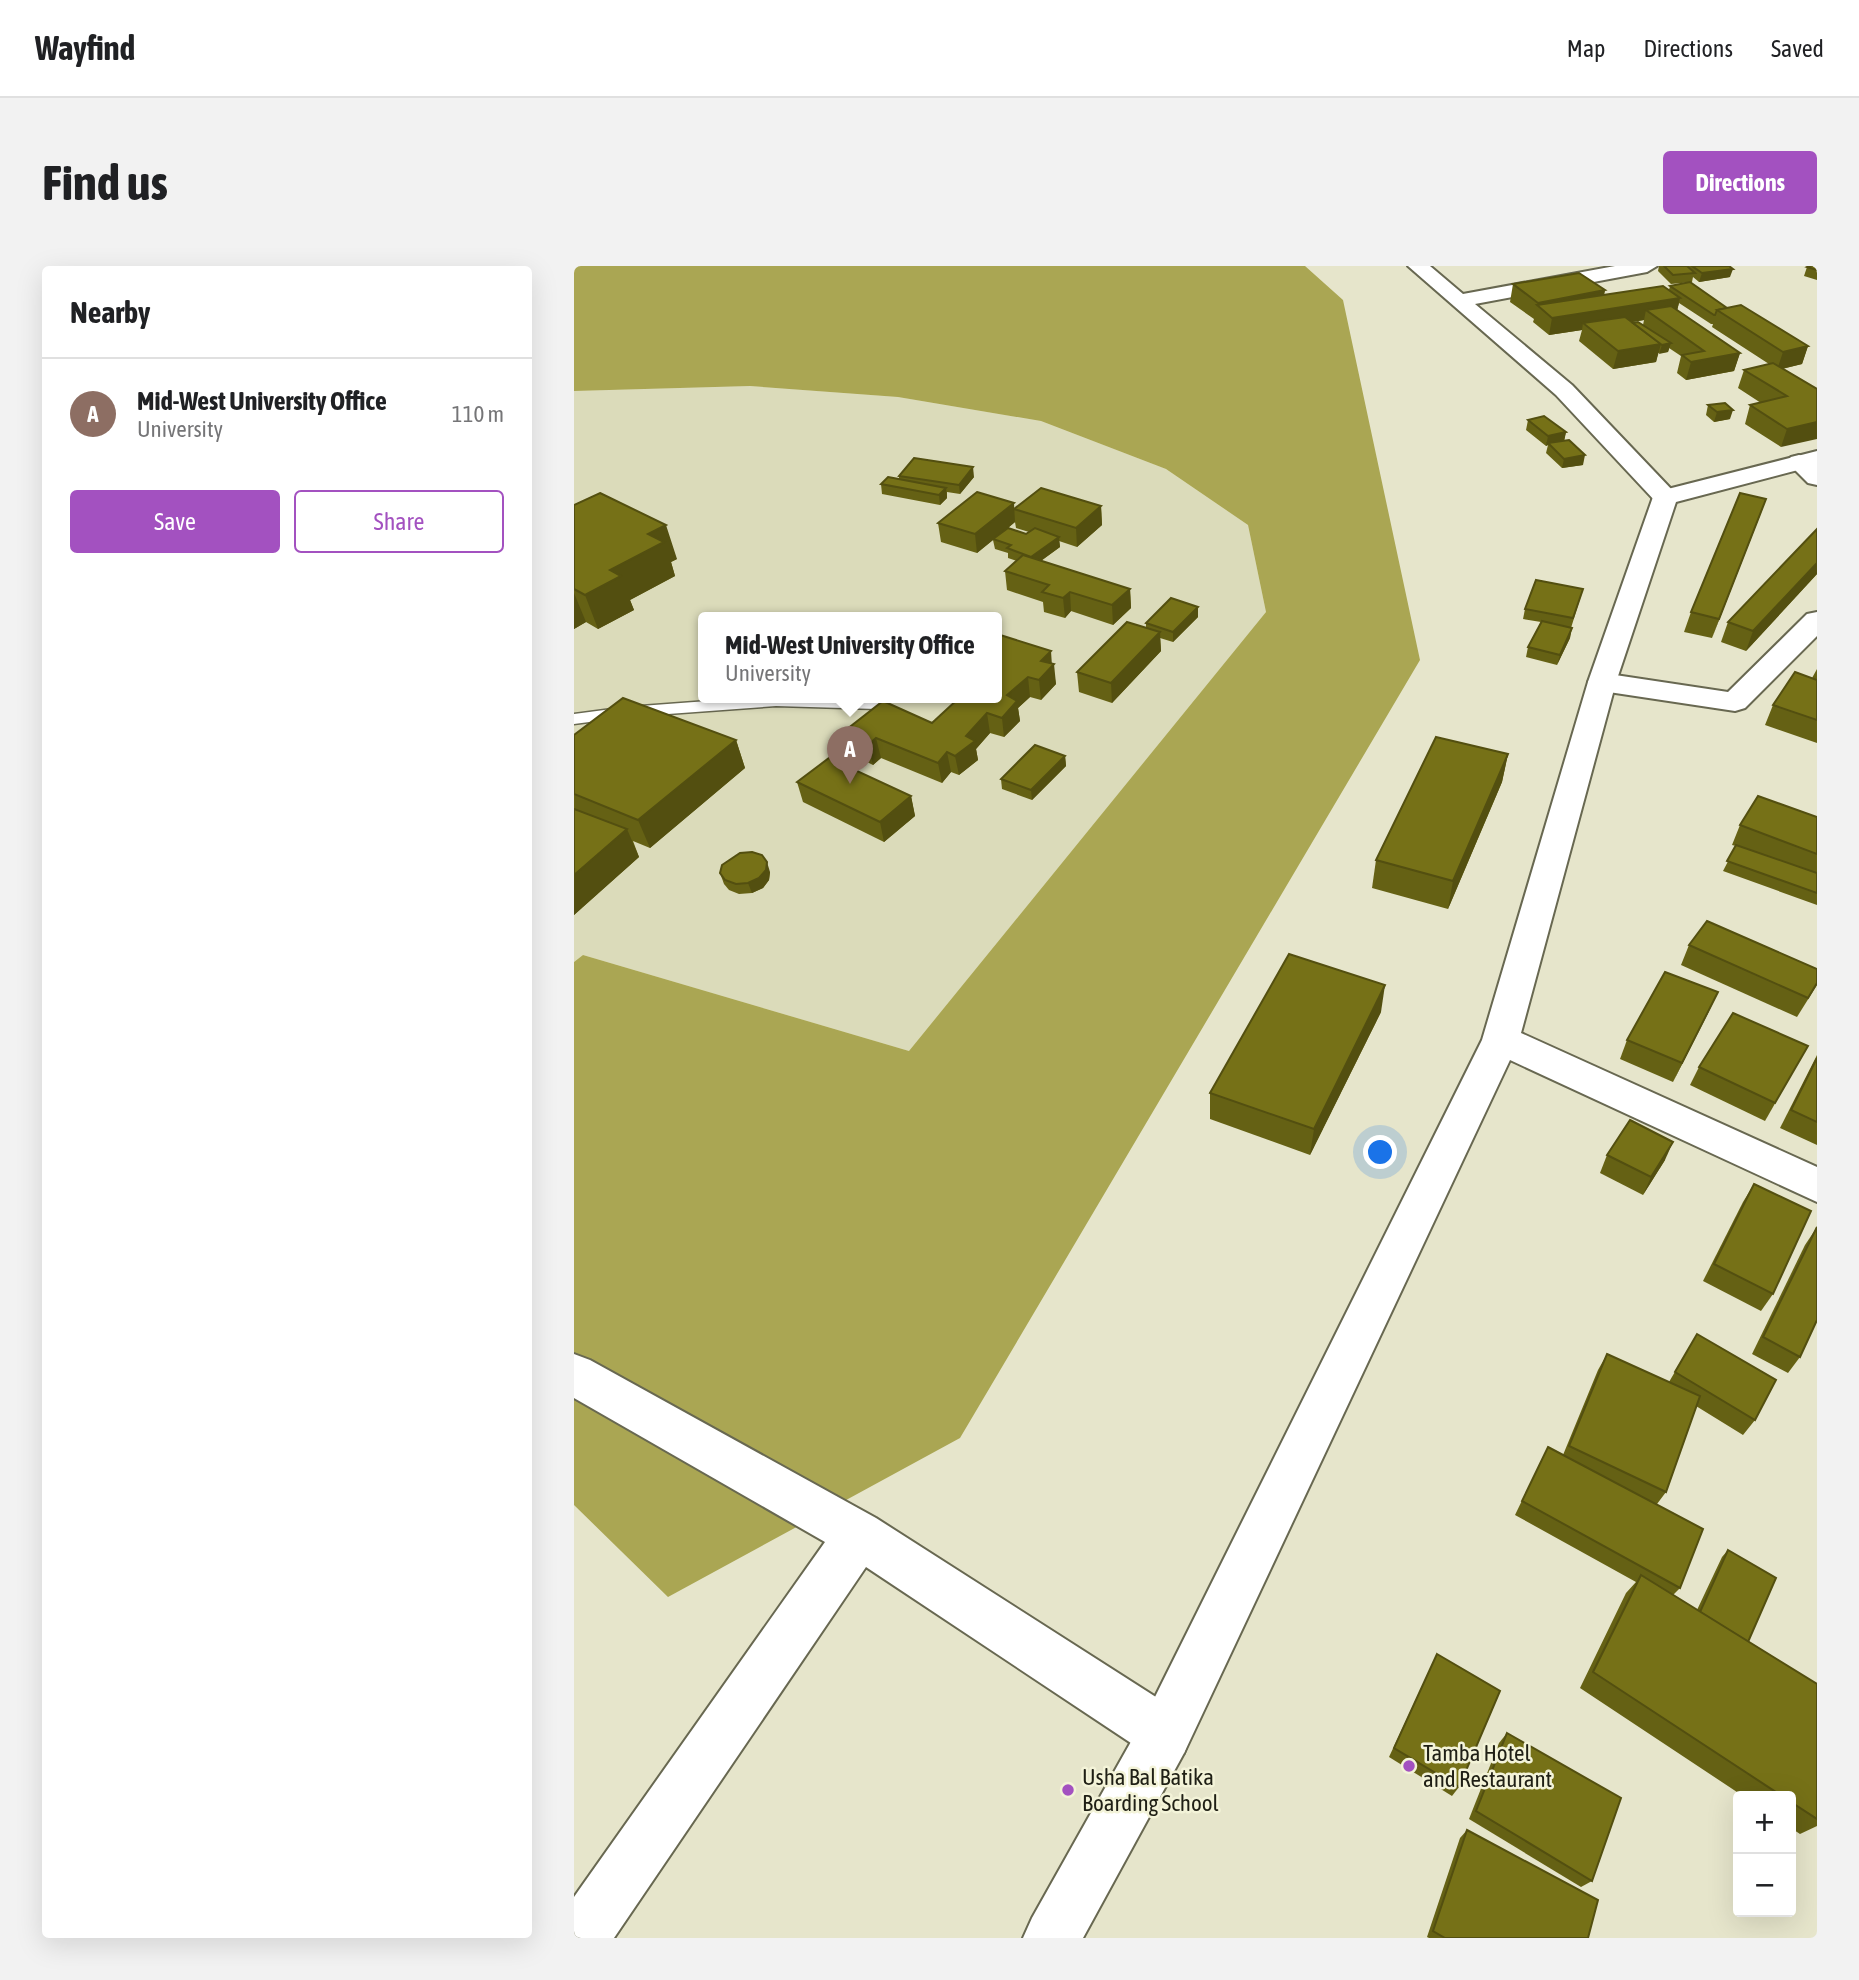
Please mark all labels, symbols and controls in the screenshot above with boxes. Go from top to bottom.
text: Wayfind [35,29,135,67]
text: Map [1567,35,1605,62]
text: Directions [1643,35,1733,62]
text: Saved [1771,35,1824,62]
button: Directions [1663,151,1817,214]
text: Find us [42,154,168,210]
text: Nearby [70,295,150,329]
text: Mid-West University Office [137,386,387,416]
text: A [87,401,99,427]
text: 110 m [452,401,504,427]
text: University [137,416,223,442]
button: Save [70,490,280,553]
button: Share [294,490,504,553]
popup [698,612,1002,703]
text: Mid-West University Office [725,630,975,660]
text: University [725,660,811,686]
pin: A [827,726,873,784]
your location [1363,1135,1397,1169]
place label: Tamba Hotel and Restaurant [1423,1740,1552,1792]
marker: Tamba Hotel and Restaurant [1401,1758,1417,1774]
place label: Usha Bal Batika Boarding School [1082,1764,1219,1816]
marker: Usha Bal Batika Boarding School [1060,1782,1076,1798]
map controls [1733,1791,1796,1917]
button: + [1733,1791,1796,1854]
button: − [1733,1854,1796,1917]

